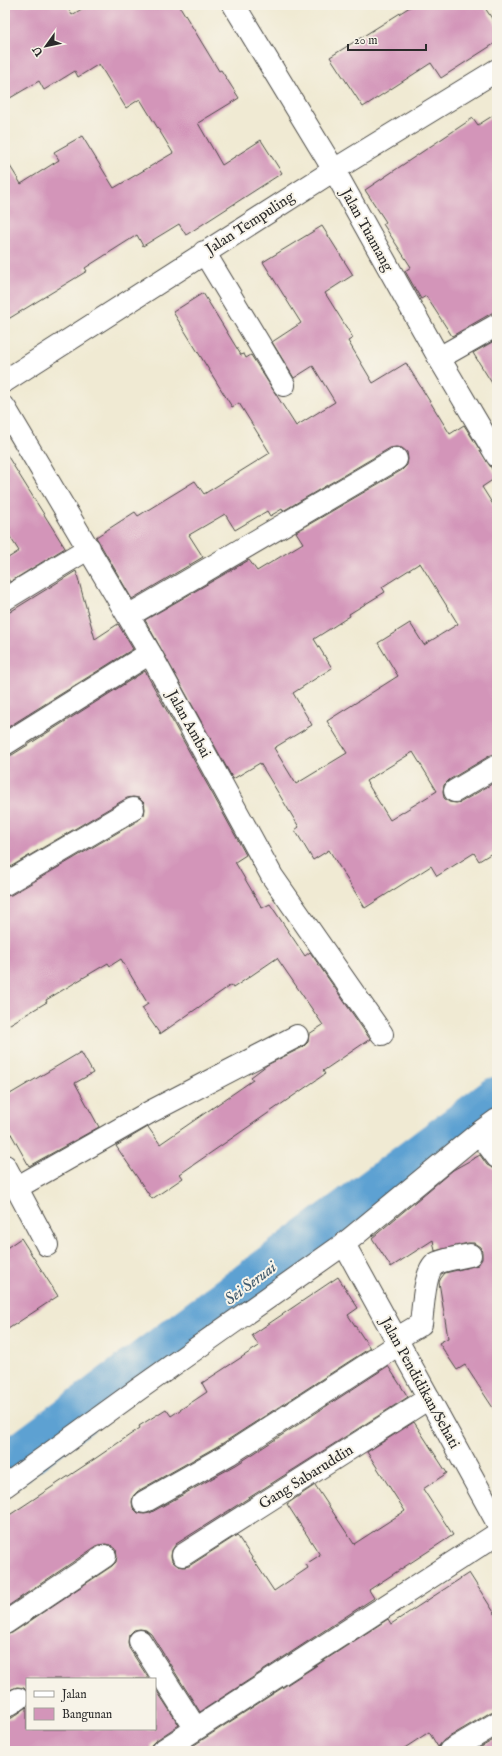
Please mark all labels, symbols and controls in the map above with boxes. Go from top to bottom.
north arrow [26,26,66,66]
scale bar [348,26,426,52]
text: 20 m [354,33,377,48]
text: U [30,43,47,59]
street label: Jalan Tuamang [335,183,398,276]
street label: Jalan Tempuling [200,187,299,260]
street label: Jalan Ambai [162,685,215,761]
water label: Sei Seruai [221,1257,282,1310]
street label: Jalan Pendidikan/Sehati [375,1312,464,1452]
street label: Gang Sabaruddin [255,1440,357,1514]
legend [26,1678,156,1730]
text: Jalan [60,1687,87,1703]
text: Bangunan [62,1707,113,1722]

